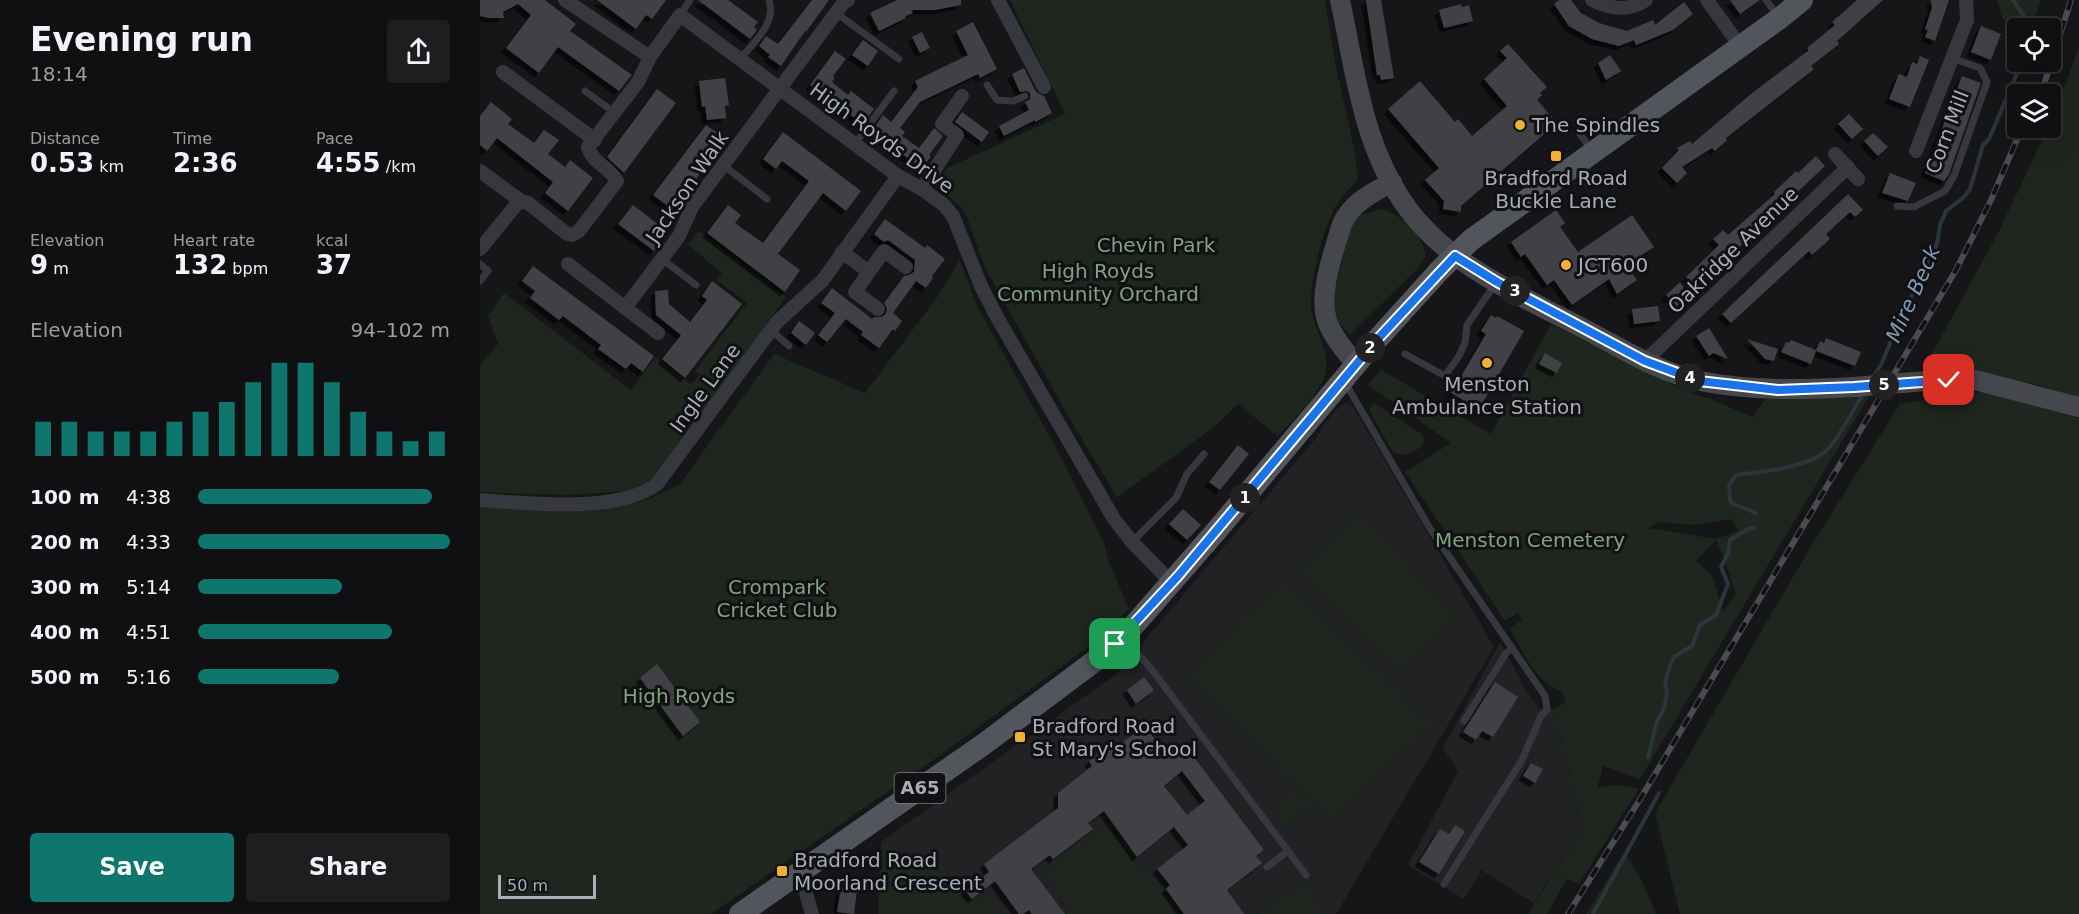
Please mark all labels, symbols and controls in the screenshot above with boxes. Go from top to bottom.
map controls [2007,18,2061,138]
button: locate [2007,18,2061,72]
text: Evening run [30,20,253,59]
button: share [387,20,450,83]
text: 18:14 [30,62,88,86]
street label: High Royds Drive [805,78,959,198]
button: layers [2007,84,2061,138]
street label: Corn Mill [1920,87,1974,177]
place label: The Spindles [1531,113,1660,137]
marker: The Spindles [1513,118,1527,132]
street label: Jackson Walk [639,126,734,249]
text: Distance [30,129,100,148]
text: Time [173,129,212,148]
text: Pace [316,129,353,148]
text: 0.53 [30,148,94,178]
text: 2:36 [173,148,238,178]
text: 4:55 [316,148,381,178]
marker: Bradford Road Buckle Lane [1549,149,1563,163]
text: km [94,157,124,176]
text: /km [381,157,416,176]
place label: Bradford Road Buckle Lane [1484,166,1628,213]
street label: Oakridge Avenue [1663,182,1803,318]
text: Elevation [30,231,104,250]
text: Heart rate [173,231,255,250]
text: kcal [316,231,348,250]
park label: Chevin Park [1097,233,1216,257]
water label: Mire Beck [1881,241,1945,346]
text: 9 [30,250,48,280]
text: 132 [173,250,227,280]
text: 37 [316,250,352,280]
place label: JCT600 [1576,253,1648,277]
marker: JCT600 [1559,258,1573,272]
text: m [48,259,69,278]
text: bpm [227,259,268,278]
park label: High Royds Community Orchard [997,259,1199,306]
pin: 3 [1500,276,1530,306]
text: 3 [1509,281,1521,300]
text: Elevation [30,318,123,342]
text: 94–102 m [351,318,450,342]
pin: 2 [1355,333,1385,363]
text: 2 [1364,338,1376,357]
street label: Ingle Lane [665,339,745,437]
pin [1923,354,1974,405]
marker: Menston Ambulance Station [1480,356,1494,370]
pin: 4 [1675,363,1705,393]
icon: check [1932,363,1965,396]
text: 4 [1684,368,1696,387]
pin: 5 [1869,370,1899,400]
place label: Menston Ambulance Station [1392,372,1582,419]
text: 5 [1878,375,1890,394]
pin: 1 [1230,483,1260,513]
text: 100 m [30,485,100,509]
text: 4:38 [126,485,171,509]
text: 1 [1239,488,1251,507]
park label: Menston Cemetery [1435,528,1625,552]
text: 200 m [30,530,100,554]
text: 4:33 [126,530,171,554]
text: 300 m [30,575,100,599]
text: 5:14 [126,575,171,599]
park label: Crompark Cricket Club [716,575,838,622]
pin [1089,618,1140,669]
text: 400 m [30,620,100,644]
text: 4:51 [126,620,171,644]
icon: arrive [1098,627,1131,660]
text: 500 m [30,665,100,689]
text: 5:16 [126,665,171,689]
park label: High Royds [623,684,735,708]
place label: Bradford Road St Mary's School [1032,714,1197,761]
marker: Bradford Road St Mary's School [1013,730,1027,744]
road number: A65 [894,773,946,803]
button: Save [30,833,234,902]
button: Share [246,833,450,902]
place label: Bradford Road Moorland Crescent [794,848,982,895]
marker: Bradford Road Moorland Crescent [775,864,789,878]
scale bar [498,872,596,900]
text: 50 m [507,876,548,895]

